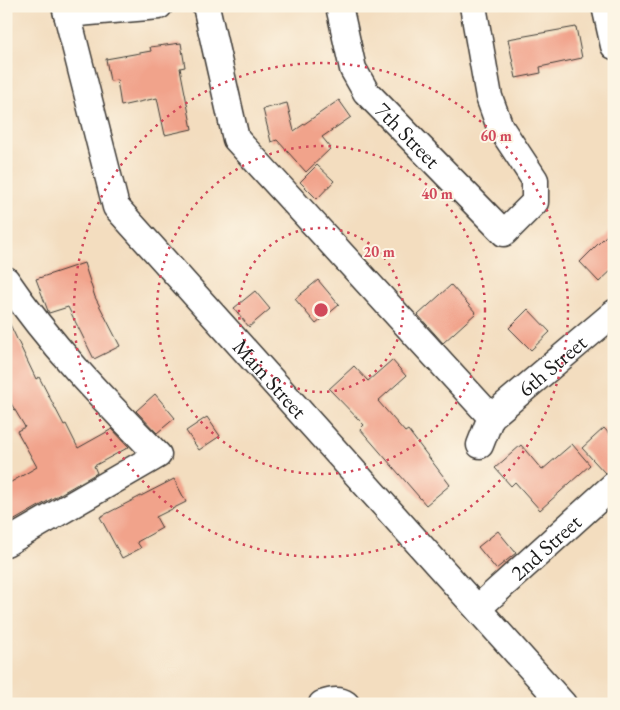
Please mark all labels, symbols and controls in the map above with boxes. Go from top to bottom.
street label: 7th Street [369,96,447,174]
text: 60 m [480,126,512,145]
text: 40 m [421,184,453,203]
text: 20 m [363,242,395,261]
centre of rings [312,301,330,319]
street label: 6th Street [511,328,593,403]
street label: Main Street [227,332,314,425]
street label: 2nd Street [504,507,587,587]

